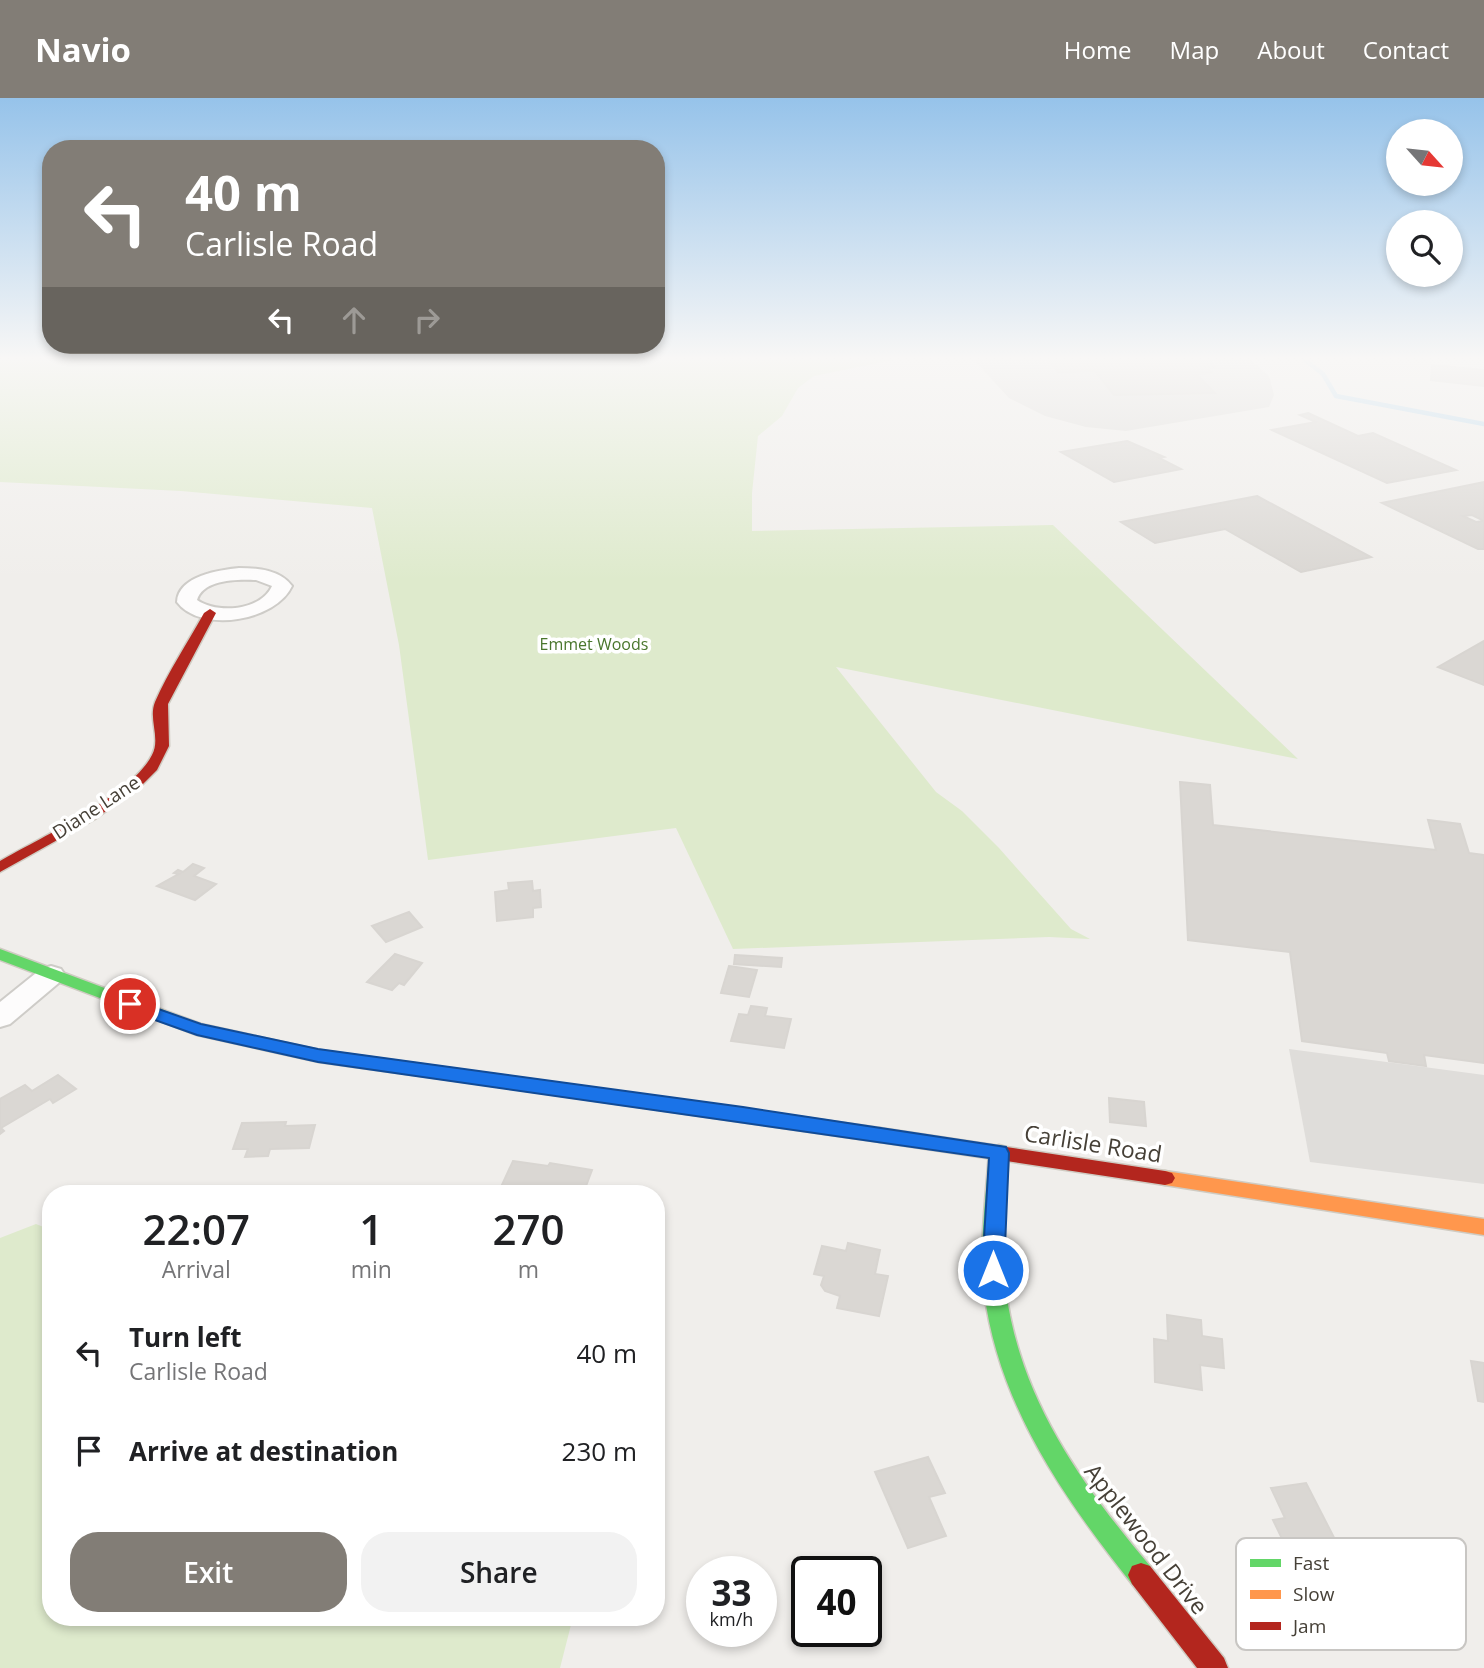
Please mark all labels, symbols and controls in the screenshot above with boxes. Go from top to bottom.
text: Navio [35,27,131,72]
text: Home [1064,33,1132,66]
text: Map [1170,33,1219,66]
text: About [1257,33,1325,66]
text: Contact [1363,33,1449,66]
north arrow [1386,119,1463,196]
map controls [1386,119,1463,287]
text: 40 m [185,159,302,225]
icon: left [70,168,161,259]
button: search [1386,210,1463,287]
text: Carlisle Road [185,222,378,265]
icon: left [262,301,300,339]
icon: ahead [335,301,373,339]
icon: right [408,301,446,339]
park label: Emmet Woods [540,633,648,655]
street label: Diane Lane [47,769,145,845]
pin [100,974,160,1034]
icon: arrive [111,985,149,1023]
street label: Carlisle Road [1022,1116,1164,1170]
text: 22:07 [143,1200,250,1257]
text: 1 [359,1200,383,1257]
text: 270 [492,1200,564,1257]
position arrow [956,1233,1030,1307]
text: Arrival [162,1253,231,1285]
text: min [351,1253,392,1285]
text: m [518,1253,539,1285]
text: Turn left [129,1319,241,1355]
icon: left [70,1334,108,1372]
text: 40 m [576,1335,637,1371]
text: Carlisle Road [129,1355,268,1387]
icon: arrive [70,1432,108,1470]
text: Arrive at destination [129,1433,398,1469]
text: 230 m [562,1433,637,1469]
street label: Applewood Drive [1078,1456,1216,1620]
button: Exit [70,1532,347,1612]
button: Share [361,1532,637,1612]
legend [1236,1538,1466,1650]
text: Fast [1293,1550,1329,1576]
speed limit sign: 40 [791,1556,882,1647]
text: 33 [711,1569,752,1616]
text: Slow [1293,1581,1335,1607]
text: km/h [710,1607,753,1631]
text: Jam [1291,1613,1326,1639]

